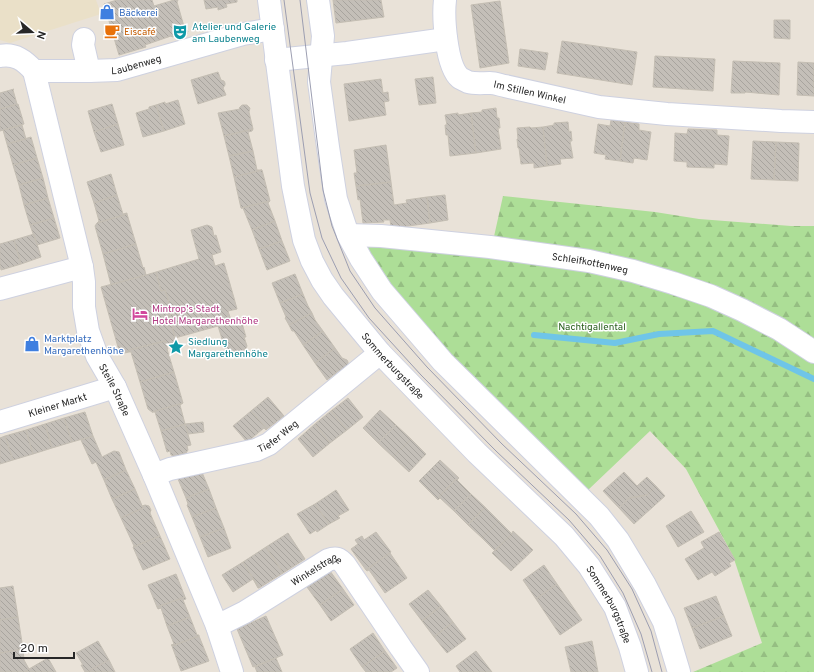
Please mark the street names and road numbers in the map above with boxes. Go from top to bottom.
street label: Laubenweg [111,53,163,78]
street label: Im Stillen Winkel [492,78,567,107]
street label: Schleifkottenweg [551,251,629,278]
street label: Sommerburgstraße [358,330,426,403]
street label: Steile Straße [95,362,132,418]
street label: Kleiner Markt [27,391,89,421]
street label: Tiefer Weg [256,418,301,456]
street label: Winkelstraße [289,553,344,590]
street label: Sommerburgstraße [582,564,633,646]

